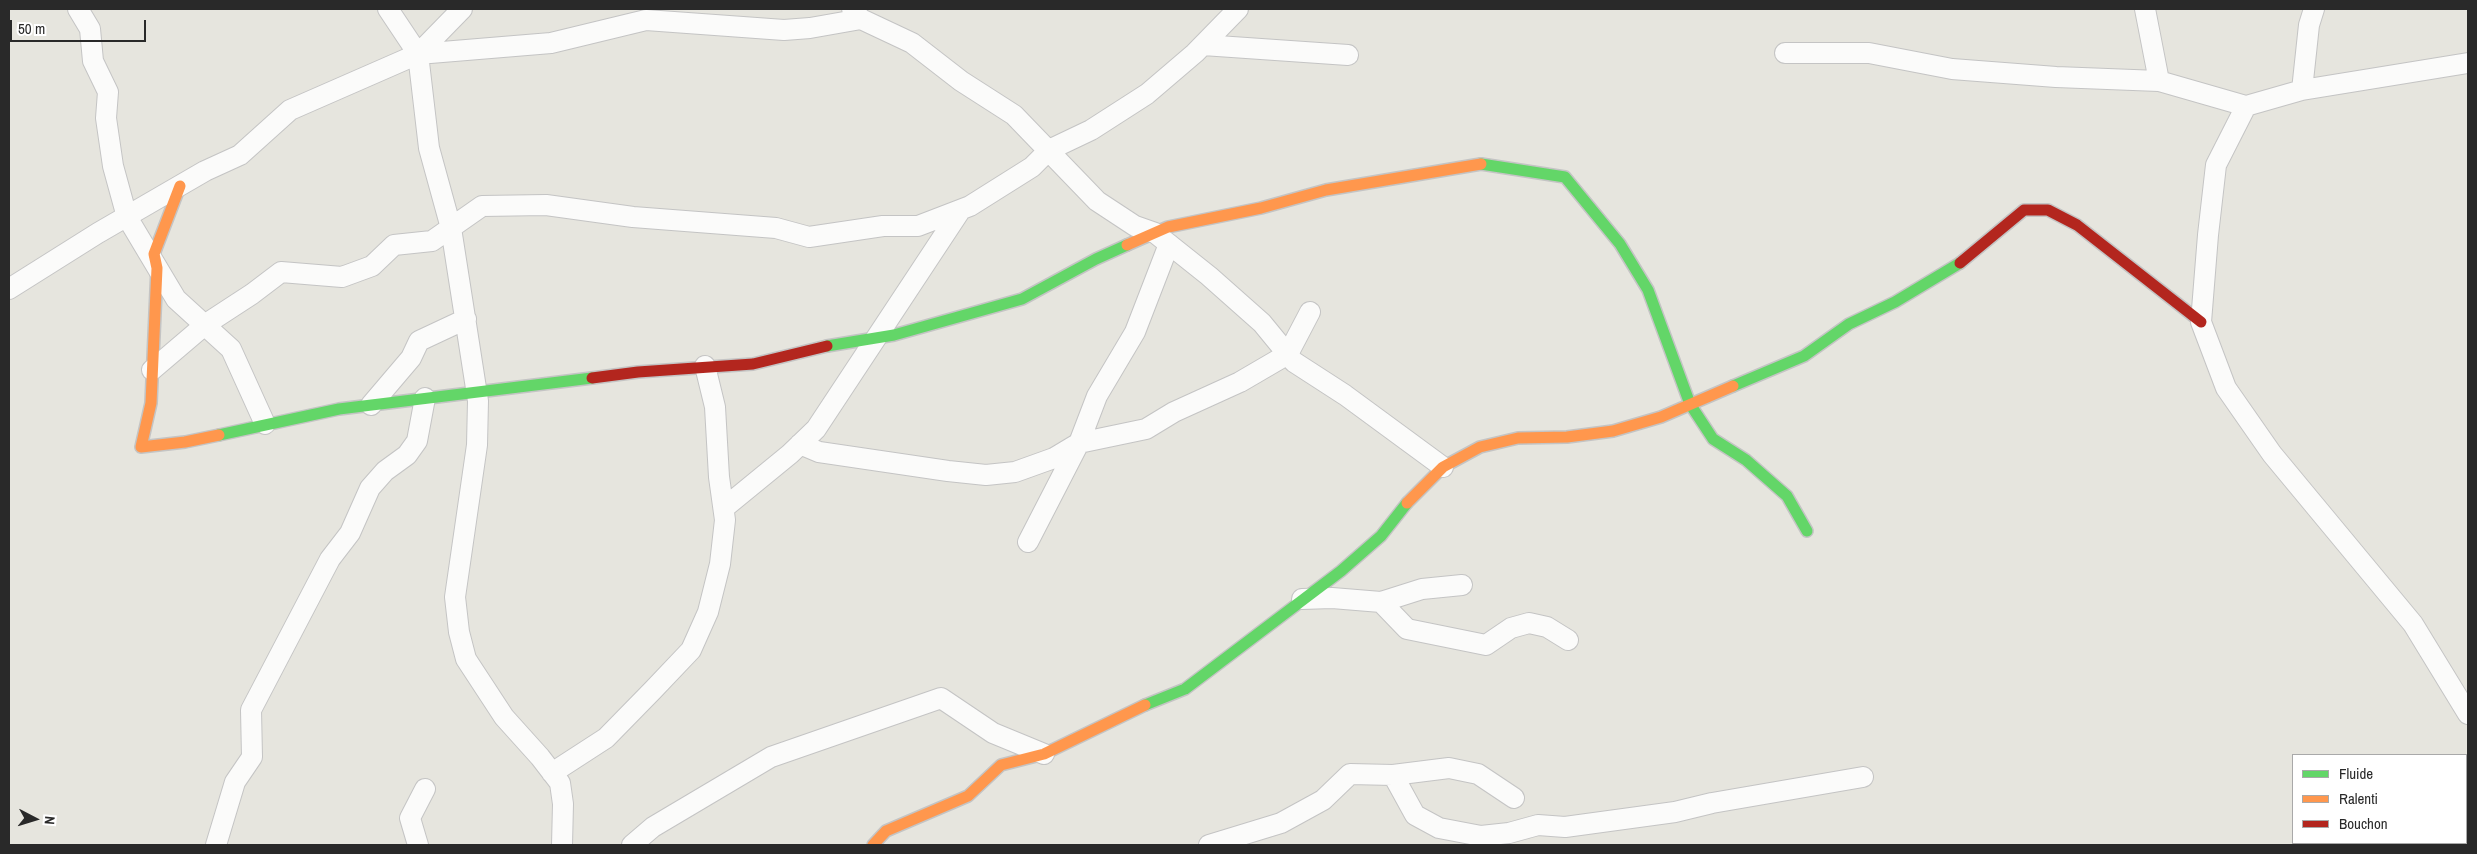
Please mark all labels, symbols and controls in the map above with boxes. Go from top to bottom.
scale bar [12,10,149,42]
text: 50 m [18,18,45,39]
legend [2292,754,2467,844]
text: Fluide [2339,763,2373,784]
text: Ralenti [2339,788,2378,809]
north arrow [10,794,60,844]
text: Bouchon [2339,813,2388,834]
text: N [41,815,59,825]

